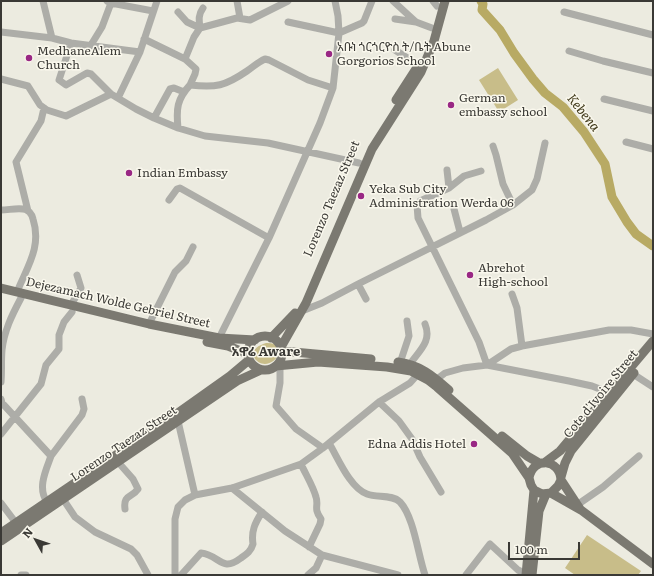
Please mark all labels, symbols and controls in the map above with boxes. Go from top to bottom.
place label: አቡነ ጎርጎርዮስ ት/ቤት Abune Gorgorios School [337,40,471,68]
place label: MedhaneAlem Church [37,44,121,72]
marker: አቡነ ጎርጎርዮስ ት/ቤት Abune Gorgorios School [324,49,334,59]
marker: MedhaneAlem Church [24,53,34,63]
place label: German embassy school [459,91,547,119]
water label: Kebena [563,91,603,135]
marker: German embassy school [446,100,456,110]
street label: Lorenzo Taezaz Street [301,139,363,259]
place label: Indian Embassy [137,166,228,180]
marker: Indian Embassy [124,168,134,178]
place label: Yeka Sub City Administration Werda 06 [369,182,514,210]
marker: Yeka Sub City Administration Werda 06 [356,191,366,201]
place label: Abrehot High-school [478,261,548,289]
marker: Abrehot High-school [465,270,475,280]
street label: Dejezamach Wolde Gebriel Street [24,275,212,331]
district label: አዋሬ Aware [232,344,300,360]
street label: Cote d'Ivoire Street [561,347,641,441]
street label: Lorenzo Taezaz Street [68,403,180,485]
place label: Edna Addis Hotel [367,437,466,451]
marker: Edna Addis Hotel [469,439,479,449]
north arrow [16,520,56,560]
text: N [18,524,36,541]
scale bar [510,534,582,560]
text: 100 m [515,540,548,558]

